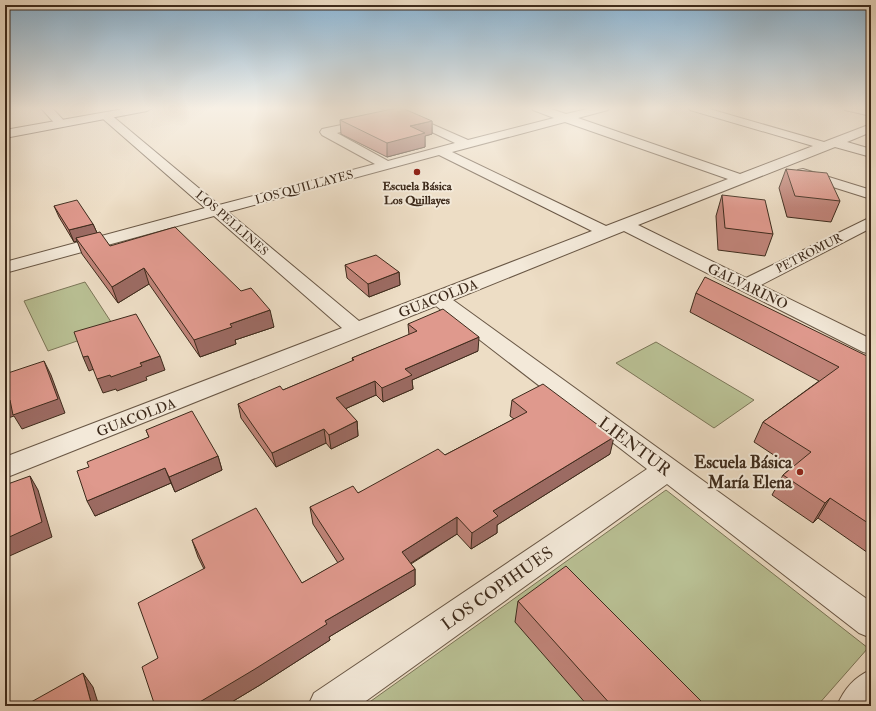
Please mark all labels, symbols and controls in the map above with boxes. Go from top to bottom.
street label: LOS QUILLAYES [253,167,355,208]
marker: Escuela Básica Los Quillayes [412,167,422,177]
place label: Escuela Básica Los Quillayes [382,179,453,208]
street label: LOS PELLINES [192,188,271,259]
street label: PETROMUR [773,230,845,277]
street label: GALVARINO [705,260,791,313]
street label: GUACOLDA [396,276,480,321]
street label: GUACOLDA [94,395,178,440]
street label: LIENTUR [594,412,676,481]
place label: Escuela Básica María Elena [694,452,793,493]
marker: Escuela Básica María Elena [795,467,805,477]
street label: LOS COPIHUES [437,542,557,635]

